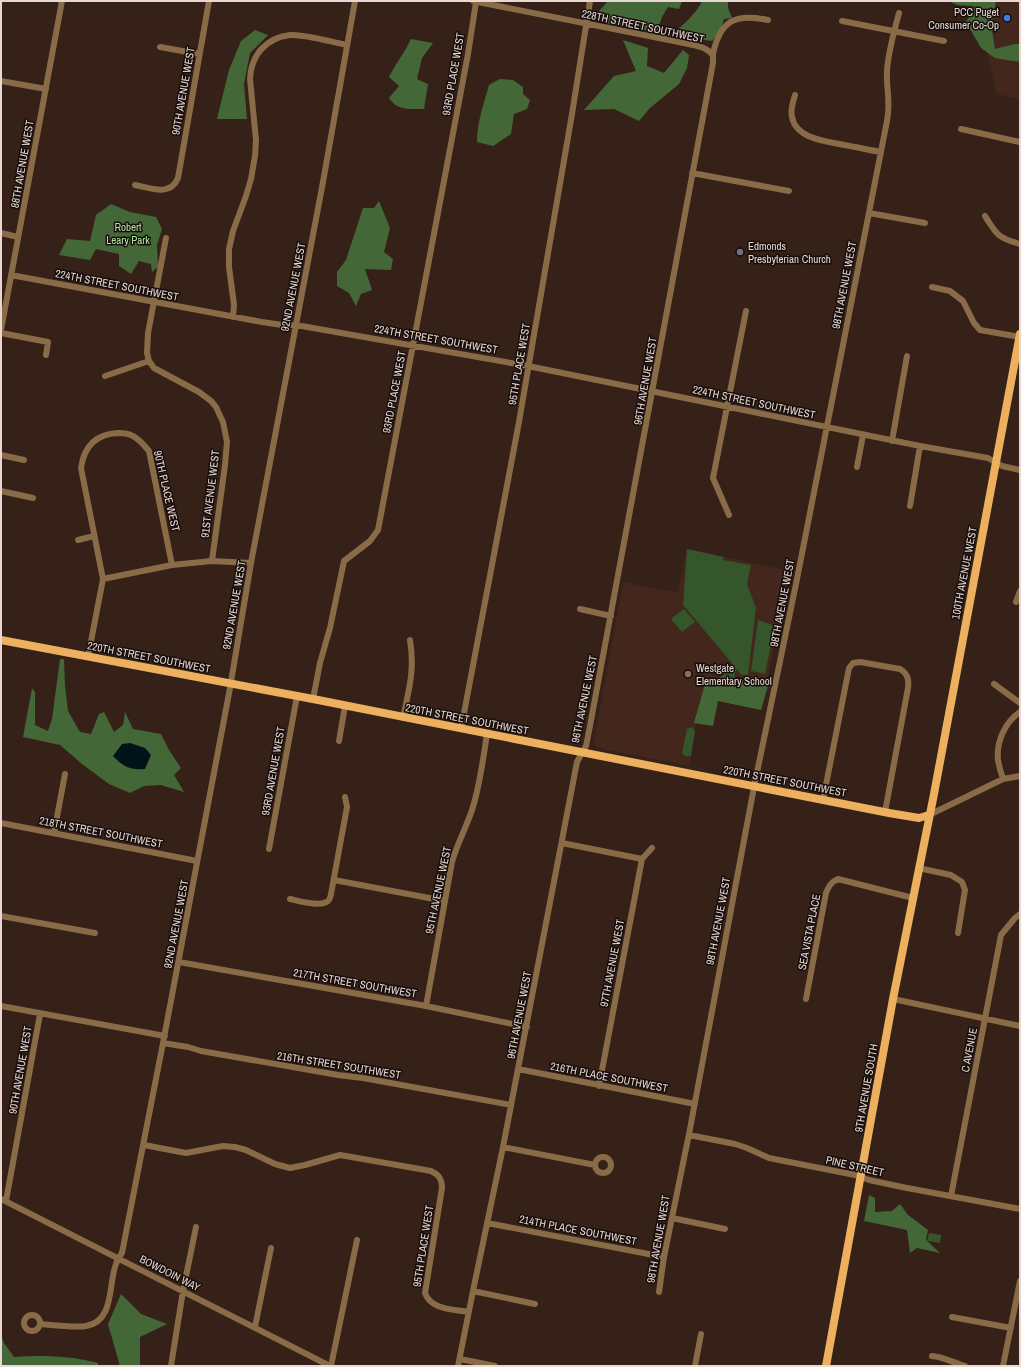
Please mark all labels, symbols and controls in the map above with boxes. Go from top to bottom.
place label: PCC Puget Consumer Co-Op [928,5,999,32]
street label: 228TH STREET SOUTHWEST [580,6,706,46]
marker: PCC Puget Consumer Co-Op [1002,13,1012,23]
street label: 93RD PLACE WEST [439,31,467,116]
street label: 90TH AVENUE WEST [168,45,198,136]
street label: 88TH AVENUE WEST [7,118,37,209]
park label: Robert Leary Park [106,220,150,247]
place label: Edmonds Presbyterian Church [748,239,831,266]
street label: 98TH AVENUE WEST [829,239,859,330]
street label: 92ND AVENUE WEST [278,241,309,333]
marker: Edmonds Presbyterian Church [735,247,745,257]
street label: 224TH STREET SOUTHWEST [54,266,180,304]
street label: 224TH STREET SOUTHWEST [373,321,499,357]
street label: 95TH PLACE WEST [505,322,533,406]
street label: 96TH AVENUE WEST [630,335,660,426]
street label: 93RD PLACE WEST [379,349,409,434]
street label: 224TH STREET SOUTHWEST [691,382,817,422]
street label: 90TH PLACE WEST [151,449,183,533]
street label: 91ST AVENUE WEST [198,449,222,539]
street label: 100TH AVENUE WEST [948,525,980,621]
street label: 98TH AVENUE WEST [767,557,797,648]
street label: 92ND AVENUE WEST [219,559,249,651]
street label: 220TH STREET SOUTHWEST [86,638,212,676]
street label: 96TH AVENUE WEST [568,654,600,744]
place label: Westgate Elementary School [696,661,772,688]
marker: Westgate Elementary School [683,669,693,679]
street label: 220TH STREET SOUTHWEST [404,700,530,738]
street label: 93RD AVENUE WEST [258,725,288,817]
street label: 220TH STREET SOUTHWEST [722,762,848,800]
street label: 218TH STREET SOUTHWEST [38,813,164,851]
street label: 95TH AVENUE WEST [422,845,454,935]
street label: 98TH AVENUE WEST [703,875,733,966]
street label: 92ND AVENUE WEST [161,878,192,970]
street label: SEA VISTA PLACE [795,893,823,971]
street label: 97TH AVENUE WEST [597,917,627,1008]
street label: 217TH STREET SOUTHWEST [292,965,418,1001]
street label: 96TH AVENUE WEST [504,969,534,1060]
street label: 90TH AVENUE WEST [5,1024,35,1115]
street label: C AVENUE [958,1027,980,1073]
street label: 9TH AVENUE SOUTH [851,1043,881,1133]
street label: 216TH STREET SOUTHWEST [276,1048,402,1082]
street label: 216TH PLACE SOUTHWEST [549,1059,669,1095]
street label: PINE STREET [825,1153,886,1180]
street label: 98TH AVENUE WEST [643,1193,673,1284]
street label: 95TH PLACE WEST [410,1204,436,1288]
street label: 214TH PLACE SOUTHWEST [518,1212,638,1248]
street label: BOWDOIN WAY [137,1252,203,1294]

